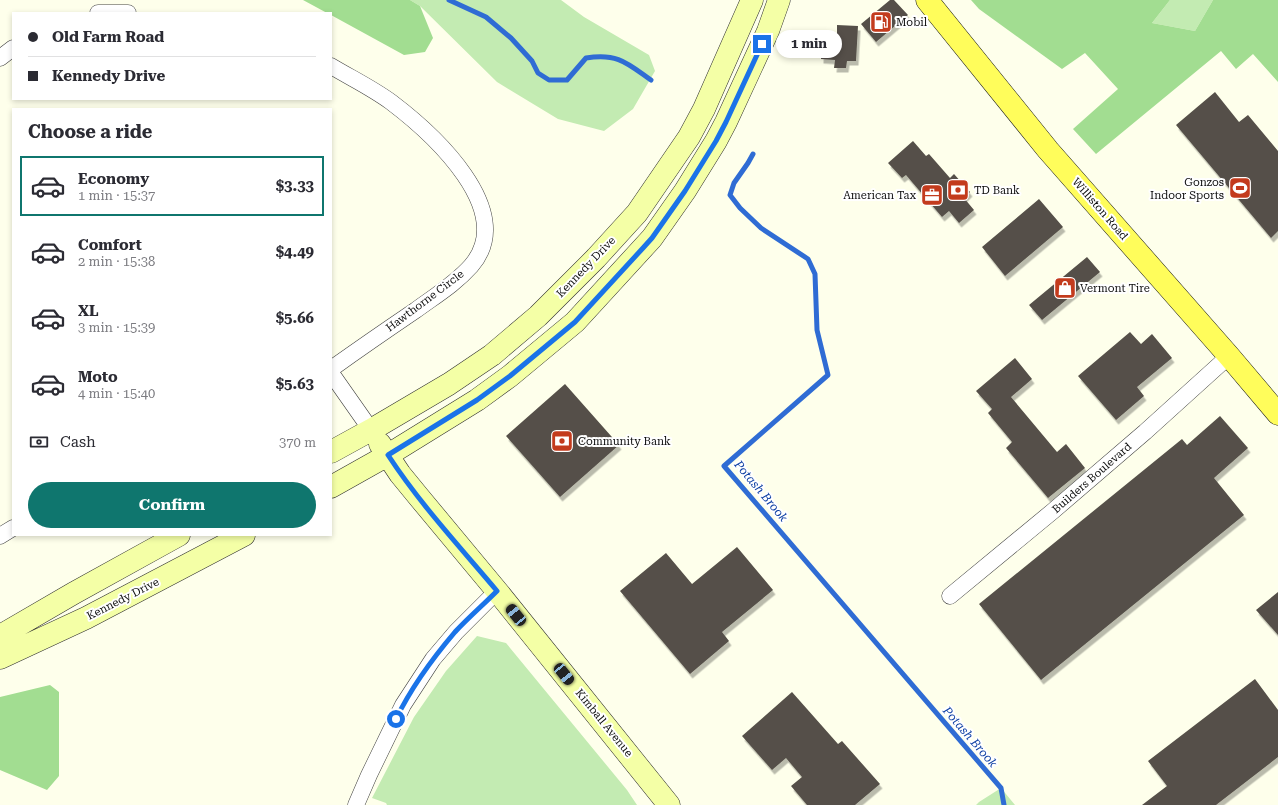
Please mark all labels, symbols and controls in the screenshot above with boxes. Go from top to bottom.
fuel station icon: Mobil [868,9,894,35]
place label: Mobil [896,16,928,29]
text: Old Farm Road [52,28,164,46]
callout: 1 min [776,30,842,58]
route end [753,35,771,53]
text: 1 min [791,36,827,51]
text: Kennedy Drive [52,67,165,85]
text: Choose a ride [28,121,152,142]
icon: car [30,168,66,204]
text: Economy [78,170,149,188]
street label: Williston Road [1070,175,1130,243]
sports icon: Gonzos Indoor Sports [1227,175,1253,201]
place label: Gonzos Indoor Sports [1150,176,1224,202]
text: $3.33 [276,177,314,195]
bank icon: TD Bank [945,177,971,203]
office icon: American Tax [919,182,945,208]
place label: TD Bank [974,184,1020,197]
text: 1 min · 15:37 [78,188,155,203]
place label: American Tax [843,189,917,202]
icon: car [30,234,66,270]
street label: Kennedy Drive [554,234,618,300]
text: Comfort [78,236,142,254]
text: $4.49 [276,243,314,261]
text: 2 min · 15:38 [78,254,155,269]
street label: Hawthorne Circle [383,267,467,335]
shop icon: Vermont Tire [1052,275,1078,301]
place label: Vermont Tire [1080,282,1150,295]
icon: car [30,300,66,336]
text: XL [78,302,99,320]
text: $5.66 [276,309,314,327]
text: 3 min · 15:39 [78,320,155,335]
icon: car [30,366,66,402]
text: Moto [78,368,118,386]
text: $5.63 [276,375,314,393]
text: 4 min · 15:40 [78,386,155,401]
bank icon: Community Bank [549,428,575,454]
icon: cash [28,431,50,453]
text: Cash [60,433,96,451]
text: 370 m [279,435,316,450]
place label: Community Bank [578,435,671,448]
street label: Builders Boulevard [1050,440,1134,516]
water label: Potash Brook [731,457,791,525]
button: Confirm [28,482,316,528]
street label: Kennedy Drive [85,575,161,623]
car [504,602,528,628]
car [552,661,576,687]
street label: Kimball Avenue [573,687,635,759]
water label: Potash Brook [939,703,1000,770]
route start [387,710,405,728]

